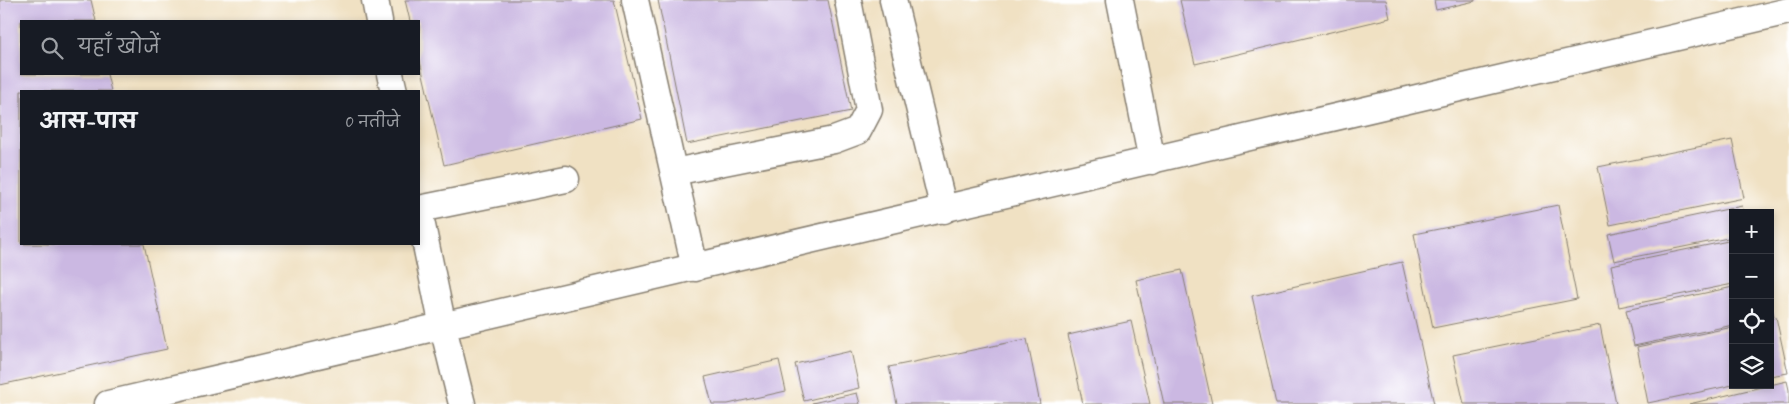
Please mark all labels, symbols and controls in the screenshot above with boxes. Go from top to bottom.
search box [20,20,420,75]
icon: search [38,34,66,62]
text: यहाँ खोजें [78,35,160,60]
text: आस-पास [40,108,137,136]
text: 0 नतीजे [345,112,400,133]
map controls [1729,209,1774,389]
button: + [1729,209,1774,254]
button: − [1729,254,1774,299]
button: locate [1729,299,1774,344]
button: layers [1729,344,1774,389]

